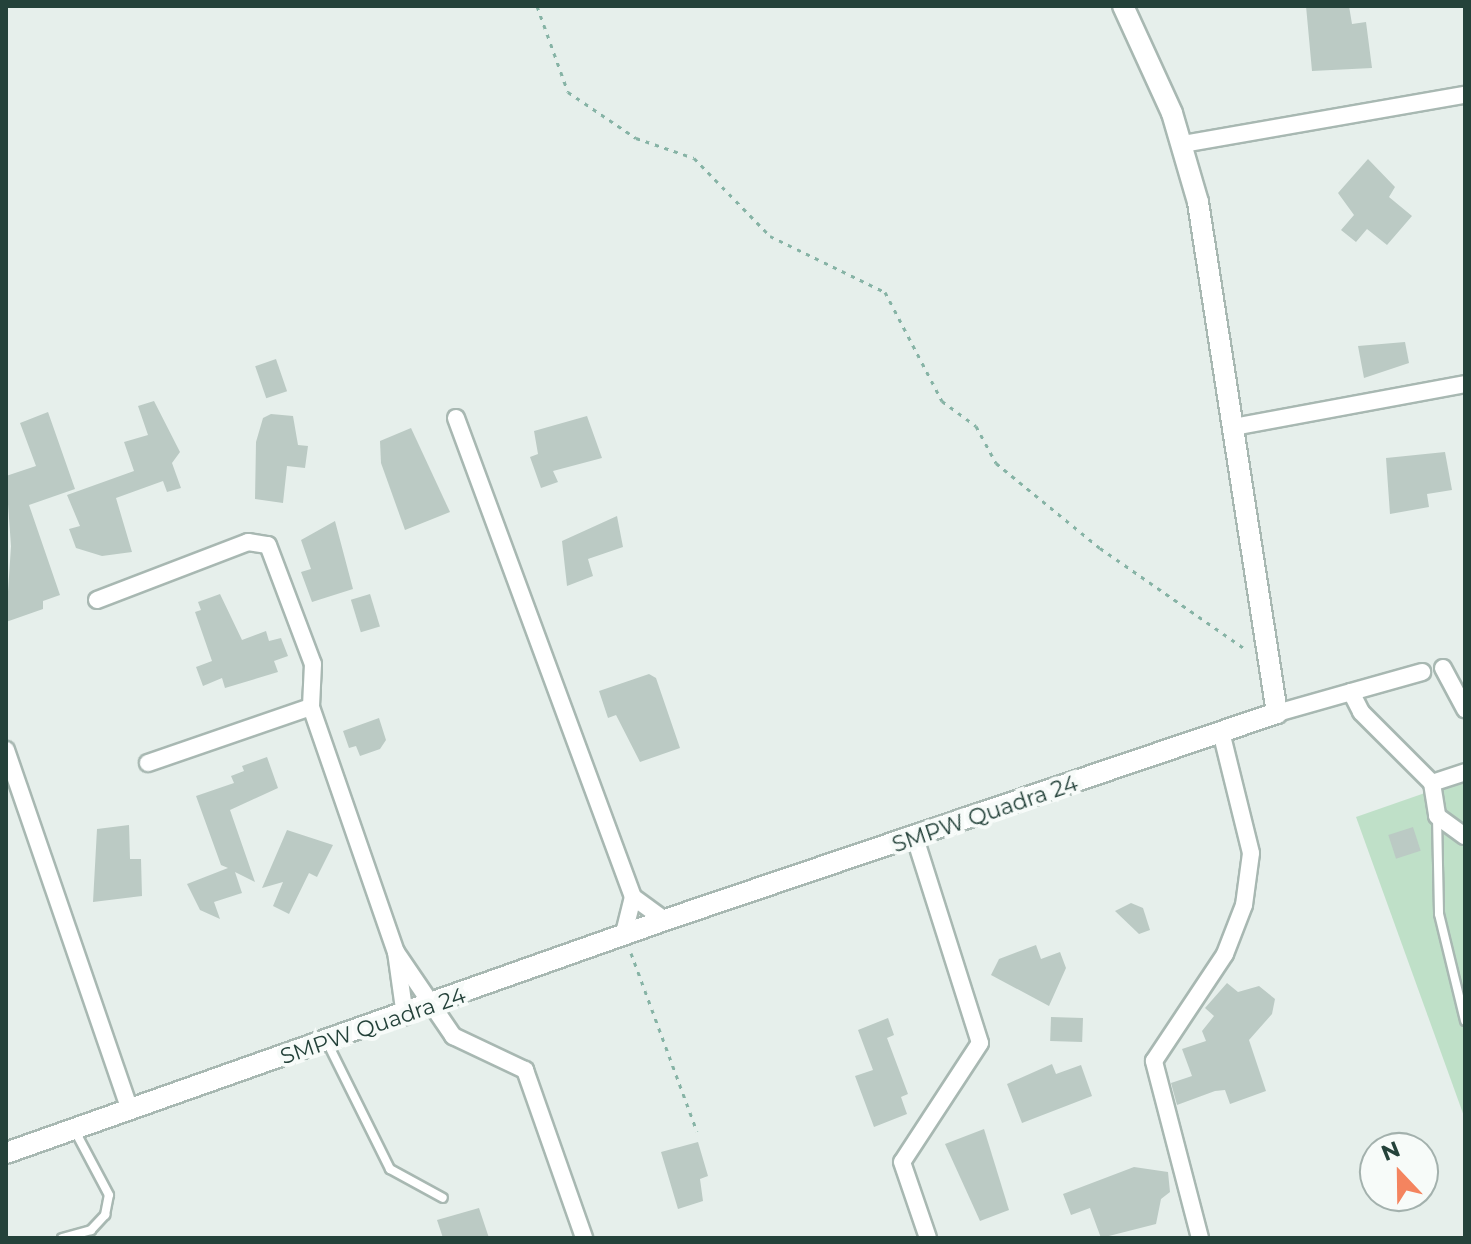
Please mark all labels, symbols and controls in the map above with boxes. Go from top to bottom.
street label: SMPW Quadra 24 [889,770,1081,858]
street label: SMPW Quadra 24 [277,982,469,1070]
north arrow [1359,1132,1439,1212]
text: N [1377,1135,1404,1167]

